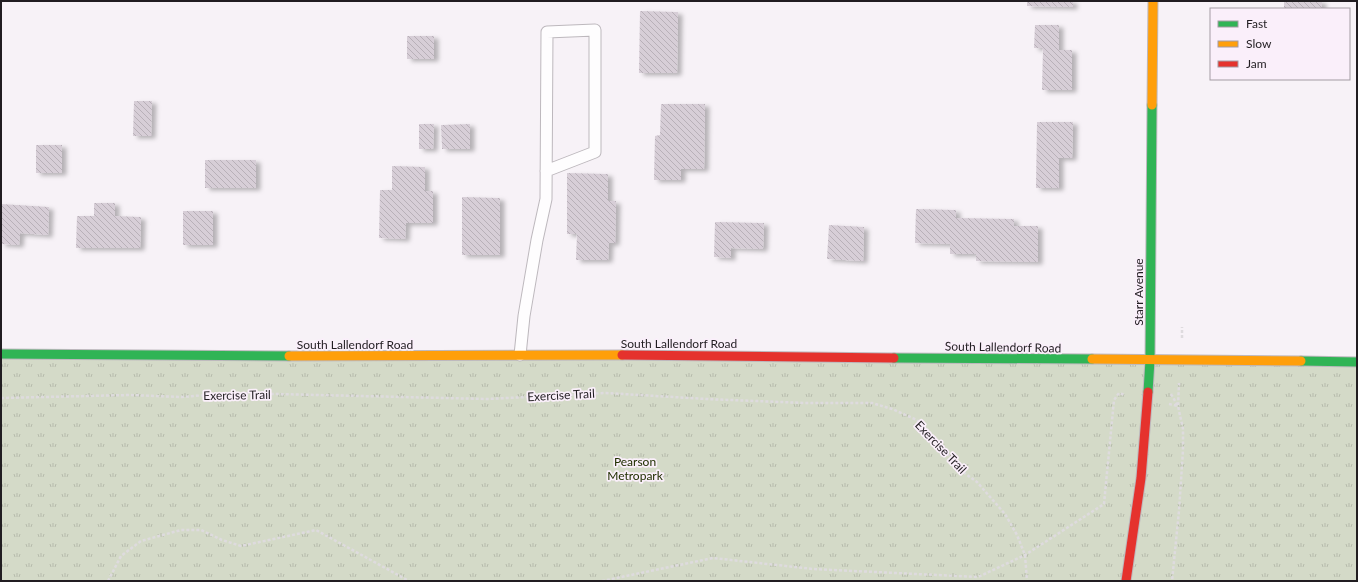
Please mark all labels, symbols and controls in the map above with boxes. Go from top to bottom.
legend [1210,8,1350,80]
text: Fast [1246,16,1268,31]
text: Slow [1246,36,1272,51]
text: Jam [1246,56,1267,71]
street label: Starr Avenue [1131,258,1146,326]
street label: South Lallendorf Road [621,336,737,351]
street label: South Lallendorf Road [297,337,413,352]
street label: South Lallendorf Road [945,338,1061,356]
street label: Exercise Trail [527,386,595,404]
street label: Exercise Trail [203,387,271,403]
street label: Exercise Trail [912,417,970,477]
park label: Pearson Metropark [607,454,664,483]

